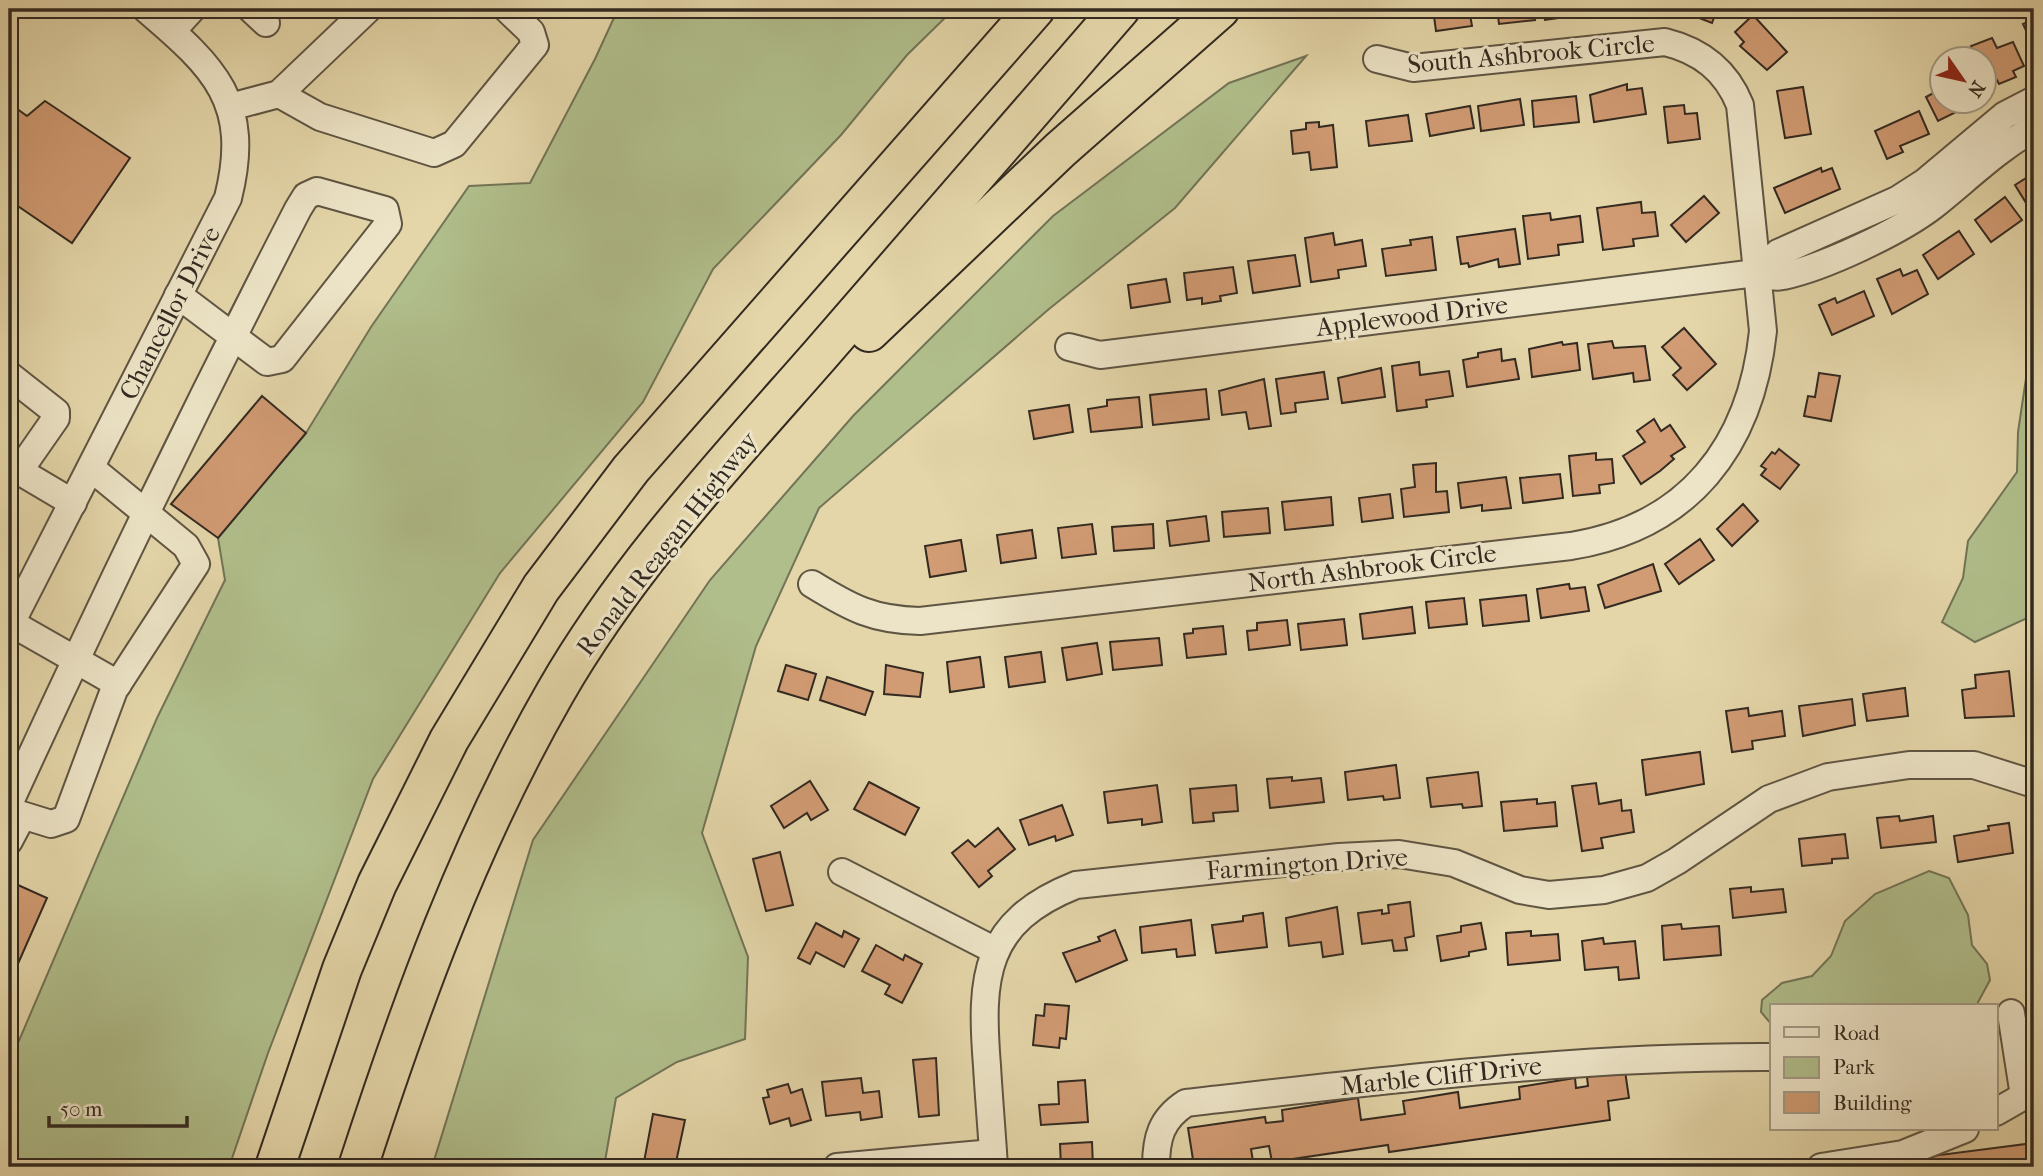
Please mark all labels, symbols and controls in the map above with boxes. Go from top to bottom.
street label: South Ashbrook Circle [1406,28,1656,80]
north arrow [1927,46,1997,116]
text: N [1963,77,1989,102]
street label: Chancellor Drive [113,221,227,405]
street label: Applewood Drive [1313,289,1510,343]
street label: Ronald Reagan Highway [570,425,765,662]
street label: North Ashbrook Circle [1246,537,1498,599]
street label: Farmington Drive [1205,841,1409,887]
legend [1770,1004,1997,1130]
text: Road [1833,1021,1880,1045]
street label: Marble Cliff Drive [1339,1050,1543,1102]
text: Park [1833,1055,1875,1079]
scale bar [49,1085,187,1129]
text: Building [1833,1091,1912,1115]
text: 50 m [60,1097,103,1121]

